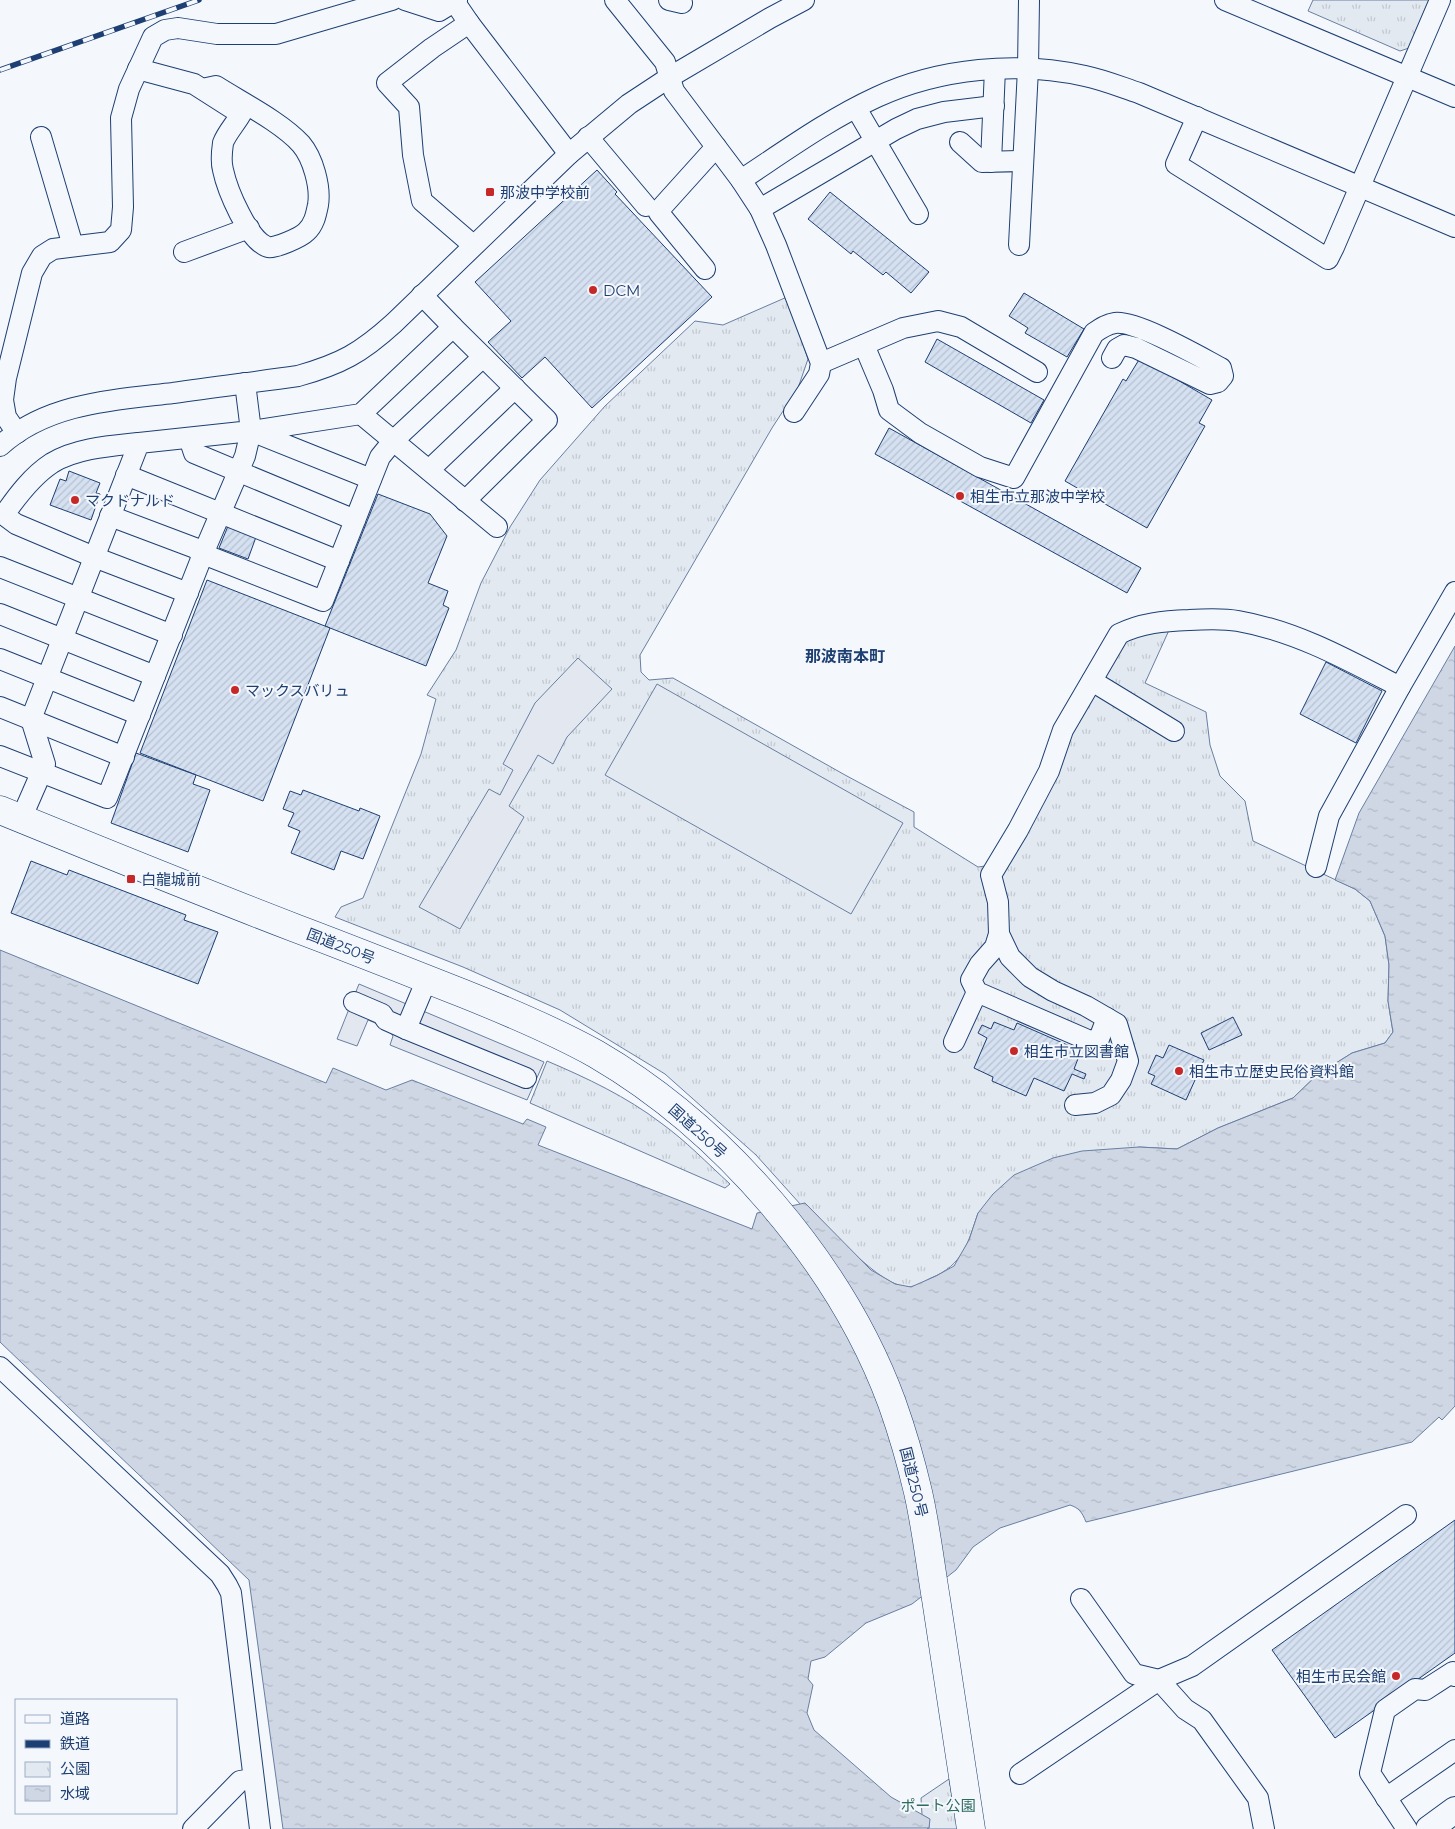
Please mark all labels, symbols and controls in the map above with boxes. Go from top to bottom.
place label: 那波中学校前 [500,183,590,202]
marker: 那波中学校前 [484,186,496,198]
place label: DCM [603,281,640,300]
marker: DCM [587,284,599,296]
place label: 相生市立那波中学校 [970,487,1105,506]
marker: 相生市立那波中学校 [954,490,966,502]
place label: マクドナルド [85,491,175,510]
marker: マクドナルド [69,494,81,506]
district label: 那波南本町 [805,647,885,666]
place label: マックスバリュ [245,681,350,700]
marker: マックスバリュ [229,684,241,696]
place label: 白龍城前 [141,870,201,889]
marker: 白龍城前 [125,873,137,885]
street label: 国道250号 [304,924,378,968]
place label: 相生市立図書館 [1024,1042,1129,1061]
marker: 相生市立図書館 [1008,1045,1020,1057]
place label: 相生市立歴史民俗資料館 [1189,1062,1354,1081]
marker: 相生市立歴史民俗資料館 [1173,1065,1185,1077]
street label: 国道250号 [665,1100,731,1162]
street label: 国道250号 [896,1445,932,1519]
place label: 相生市民会館 [1296,1667,1386,1686]
marker: 相生市民会館 [1390,1670,1402,1682]
legend [15,1699,178,1814]
text: 道路 [60,1709,90,1728]
text: 鉄道 [60,1734,90,1753]
text: 公園 [60,1759,90,1778]
text: 水域 [60,1784,90,1803]
park label: ポート公園 [900,1796,976,1815]

